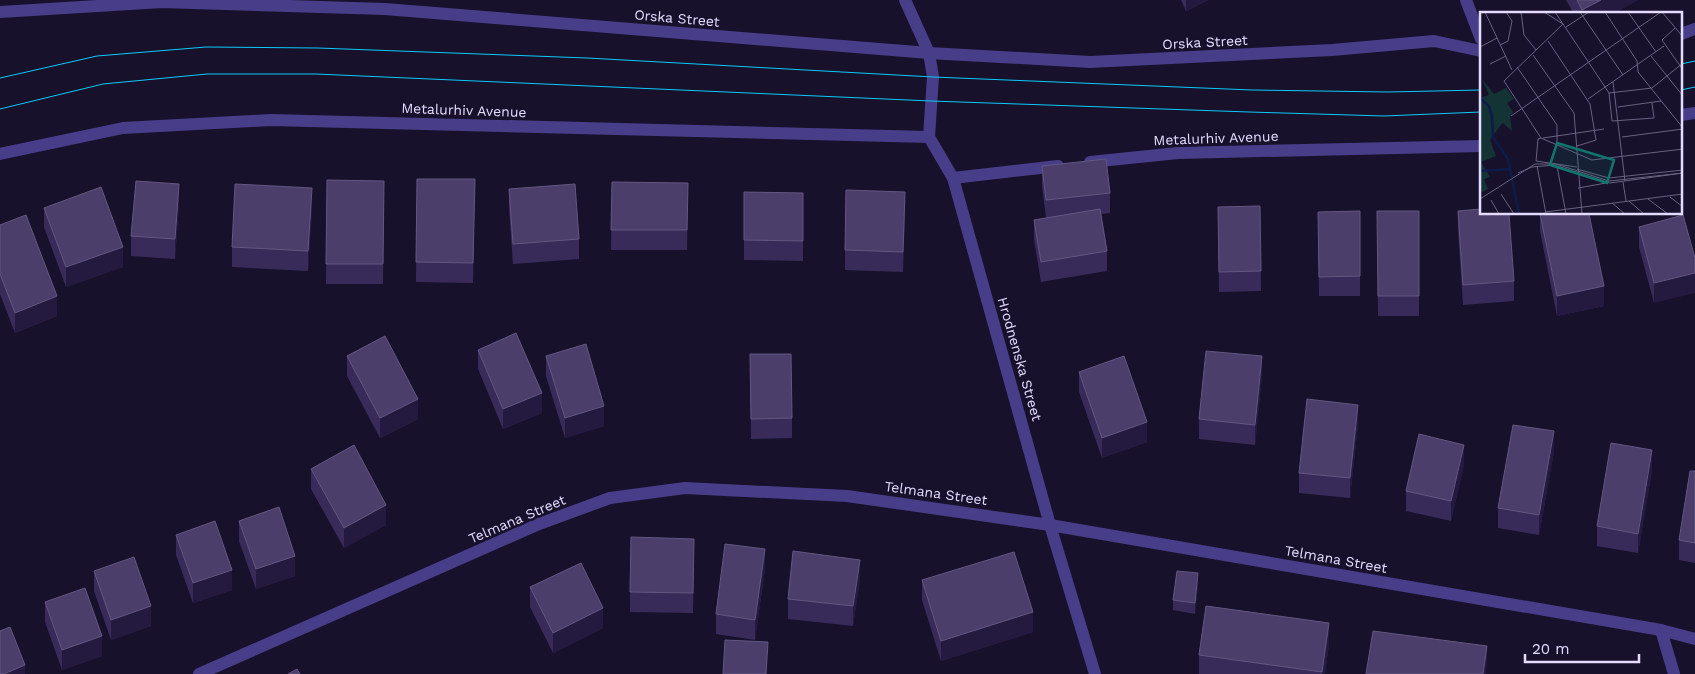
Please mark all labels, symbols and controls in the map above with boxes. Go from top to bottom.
street label: Orska Street [634,6,720,30]
inset map [1480,12,1682,215]
street label: Orska Street [1162,32,1248,52]
street label: Metalurhiv Avenue [401,100,527,120]
street label: Metalurhiv Avenue [1153,128,1279,148]
street label: Hrodnenska Street [995,295,1045,423]
street label: Telmana Street [884,478,989,508]
street label: Telmana Street [466,491,568,547]
street label: Telmana Street [1284,542,1389,576]
scale bar [1525,632,1639,664]
text: 20 m [1532,640,1570,658]

